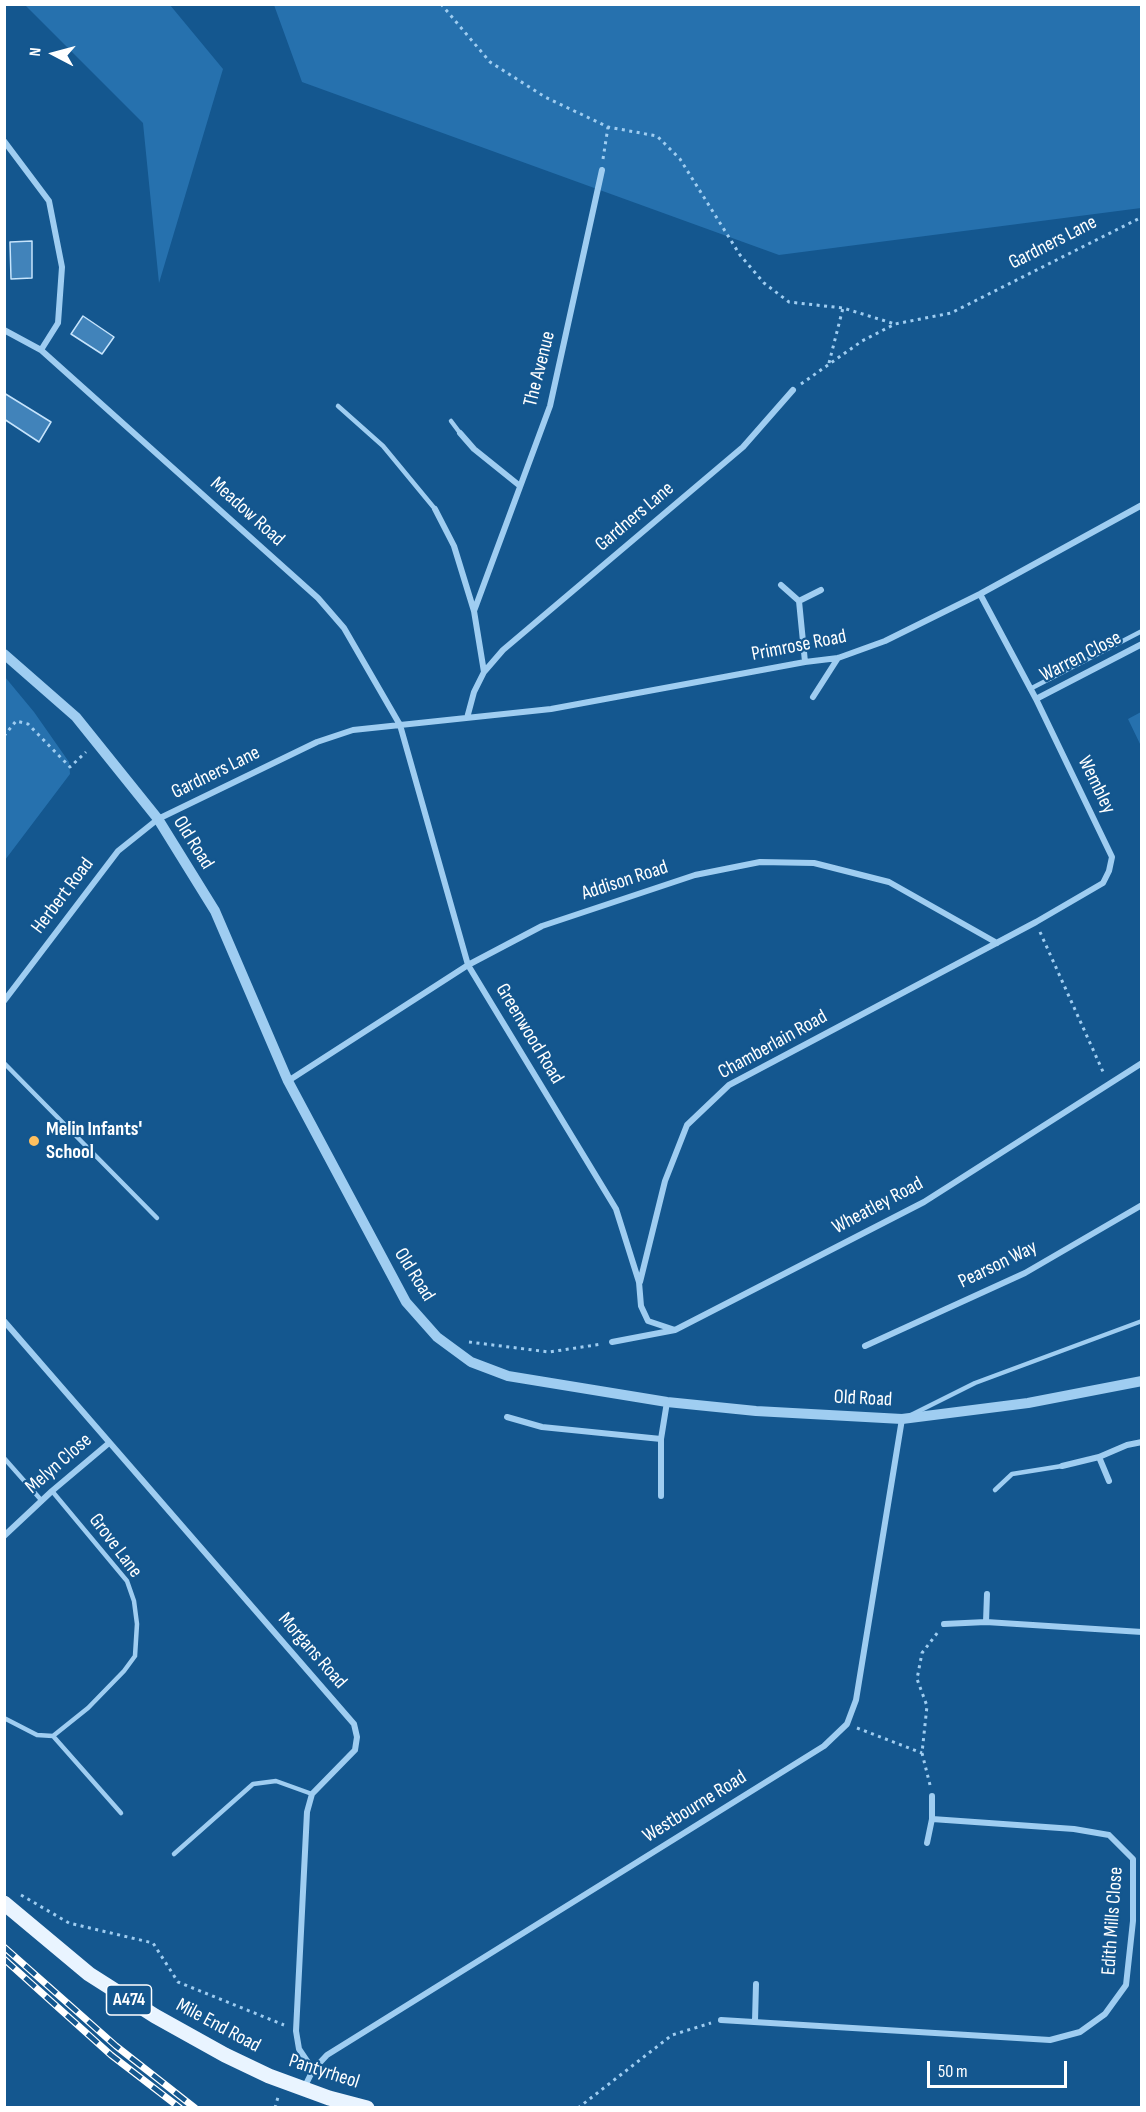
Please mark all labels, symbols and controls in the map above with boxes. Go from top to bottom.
north arrow [24,24,84,84]
text: N [26,47,45,57]
street label: Gardners Lane [1005,211,1101,275]
street label: The Avenue [519,329,561,409]
street label: Meadow Road [205,472,289,552]
street label: Gardners Lane [591,477,679,557]
street label: Primrose Road [750,625,848,667]
street label: Warren Close [1036,626,1126,688]
street label: Gardners Lane [168,741,264,805]
street label: Wembley [1072,752,1120,818]
street label: Old Road [167,812,219,874]
street label: Herbert Road [27,853,99,939]
street label: Addison Road [579,856,671,906]
street label: Greenwood Road [490,980,568,1088]
street label: Chamberlain Road [714,1005,832,1085]
place label: Melin Infants' School [46,1118,142,1165]
marker: Melin Infants' School [27,1134,41,1148]
street label: Wheatley Road [829,1172,927,1240]
street label: Pearson Way [955,1236,1041,1294]
street label: Old Road [388,1244,440,1306]
street label: Old Road [833,1385,893,1413]
street label: Melyn Close [21,1429,97,1499]
street label: Grove Lane [83,1509,147,1583]
street label: Morgans Road [272,1608,352,1694]
street label: Westbourne Road [639,1766,751,1848]
street label: Edith Mills Close [1097,1866,1129,1976]
road number: A474 [106,1985,152,2015]
street label: Mile End Road [172,1994,264,2058]
street label: Pantyrheol [286,2049,362,2095]
scale bar [930,2049,1070,2087]
text: 50 m [938,2061,968,2082]

